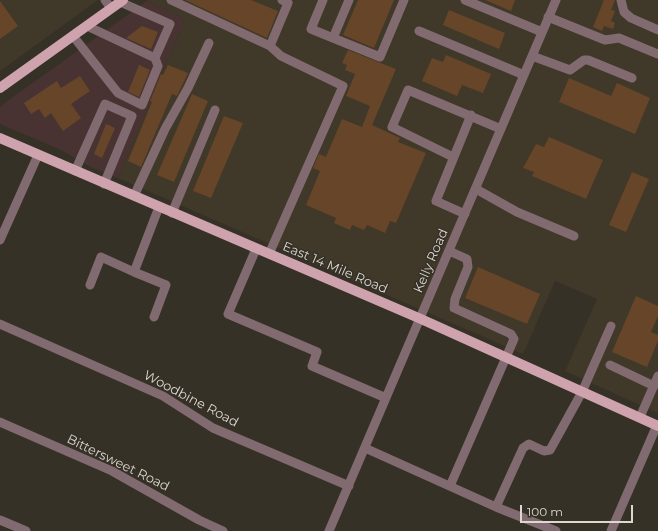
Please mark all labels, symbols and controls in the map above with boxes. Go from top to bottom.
street label: Kelly Road [411,227,451,295]
street label: East 14 Mile Road [280,239,390,297]
street label: Woodbine Road [141,367,241,431]
street label: Bittersweet Road [64,431,172,495]
scale bar [522,497,635,523]
text: 100 m [527,504,563,519]

